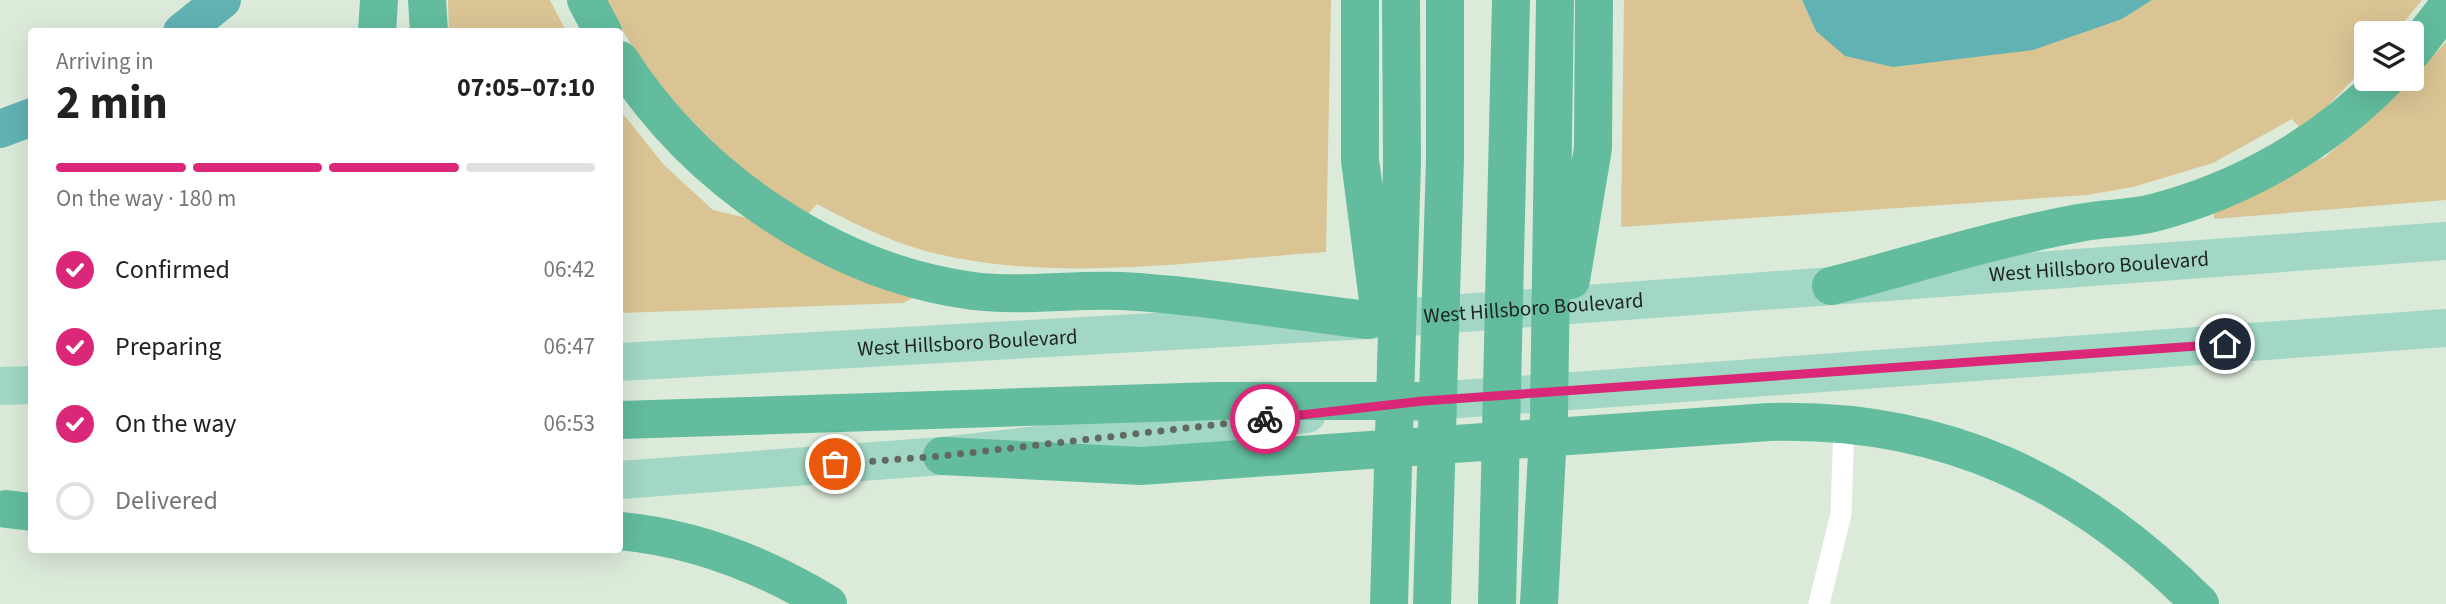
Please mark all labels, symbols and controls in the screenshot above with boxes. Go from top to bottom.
map controls [2354,21,2424,91]
button: layers [2354,21,2424,91]
text: Arriving in [56,45,154,78]
text: 07:05–07:10 [457,69,595,106]
text: 2 min [56,71,168,136]
text: On the way · 180 m [56,182,236,215]
street label: West Hillsboro Boulevard [1988,243,2210,289]
icon: check [56,251,94,289]
text: Confirmed [115,251,230,288]
text: 06:42 [544,253,595,286]
street label: West Hillsboro Boulevard [1422,285,1644,331]
pin [2195,314,2255,374]
street label: West Hillsboro Boulevard [857,321,1078,364]
icon: home [2206,325,2244,363]
icon: check [56,328,94,366]
text: Preparing [115,328,221,365]
text: 06:47 [544,330,595,363]
courier [1230,384,1300,454]
icon: bike [1246,400,1284,438]
icon: check [56,405,94,443]
text: On the way [115,405,236,442]
text: 06:53 [544,407,595,440]
pin [805,434,865,494]
icon: bag [816,445,854,483]
text: Delivered [115,482,218,519]

